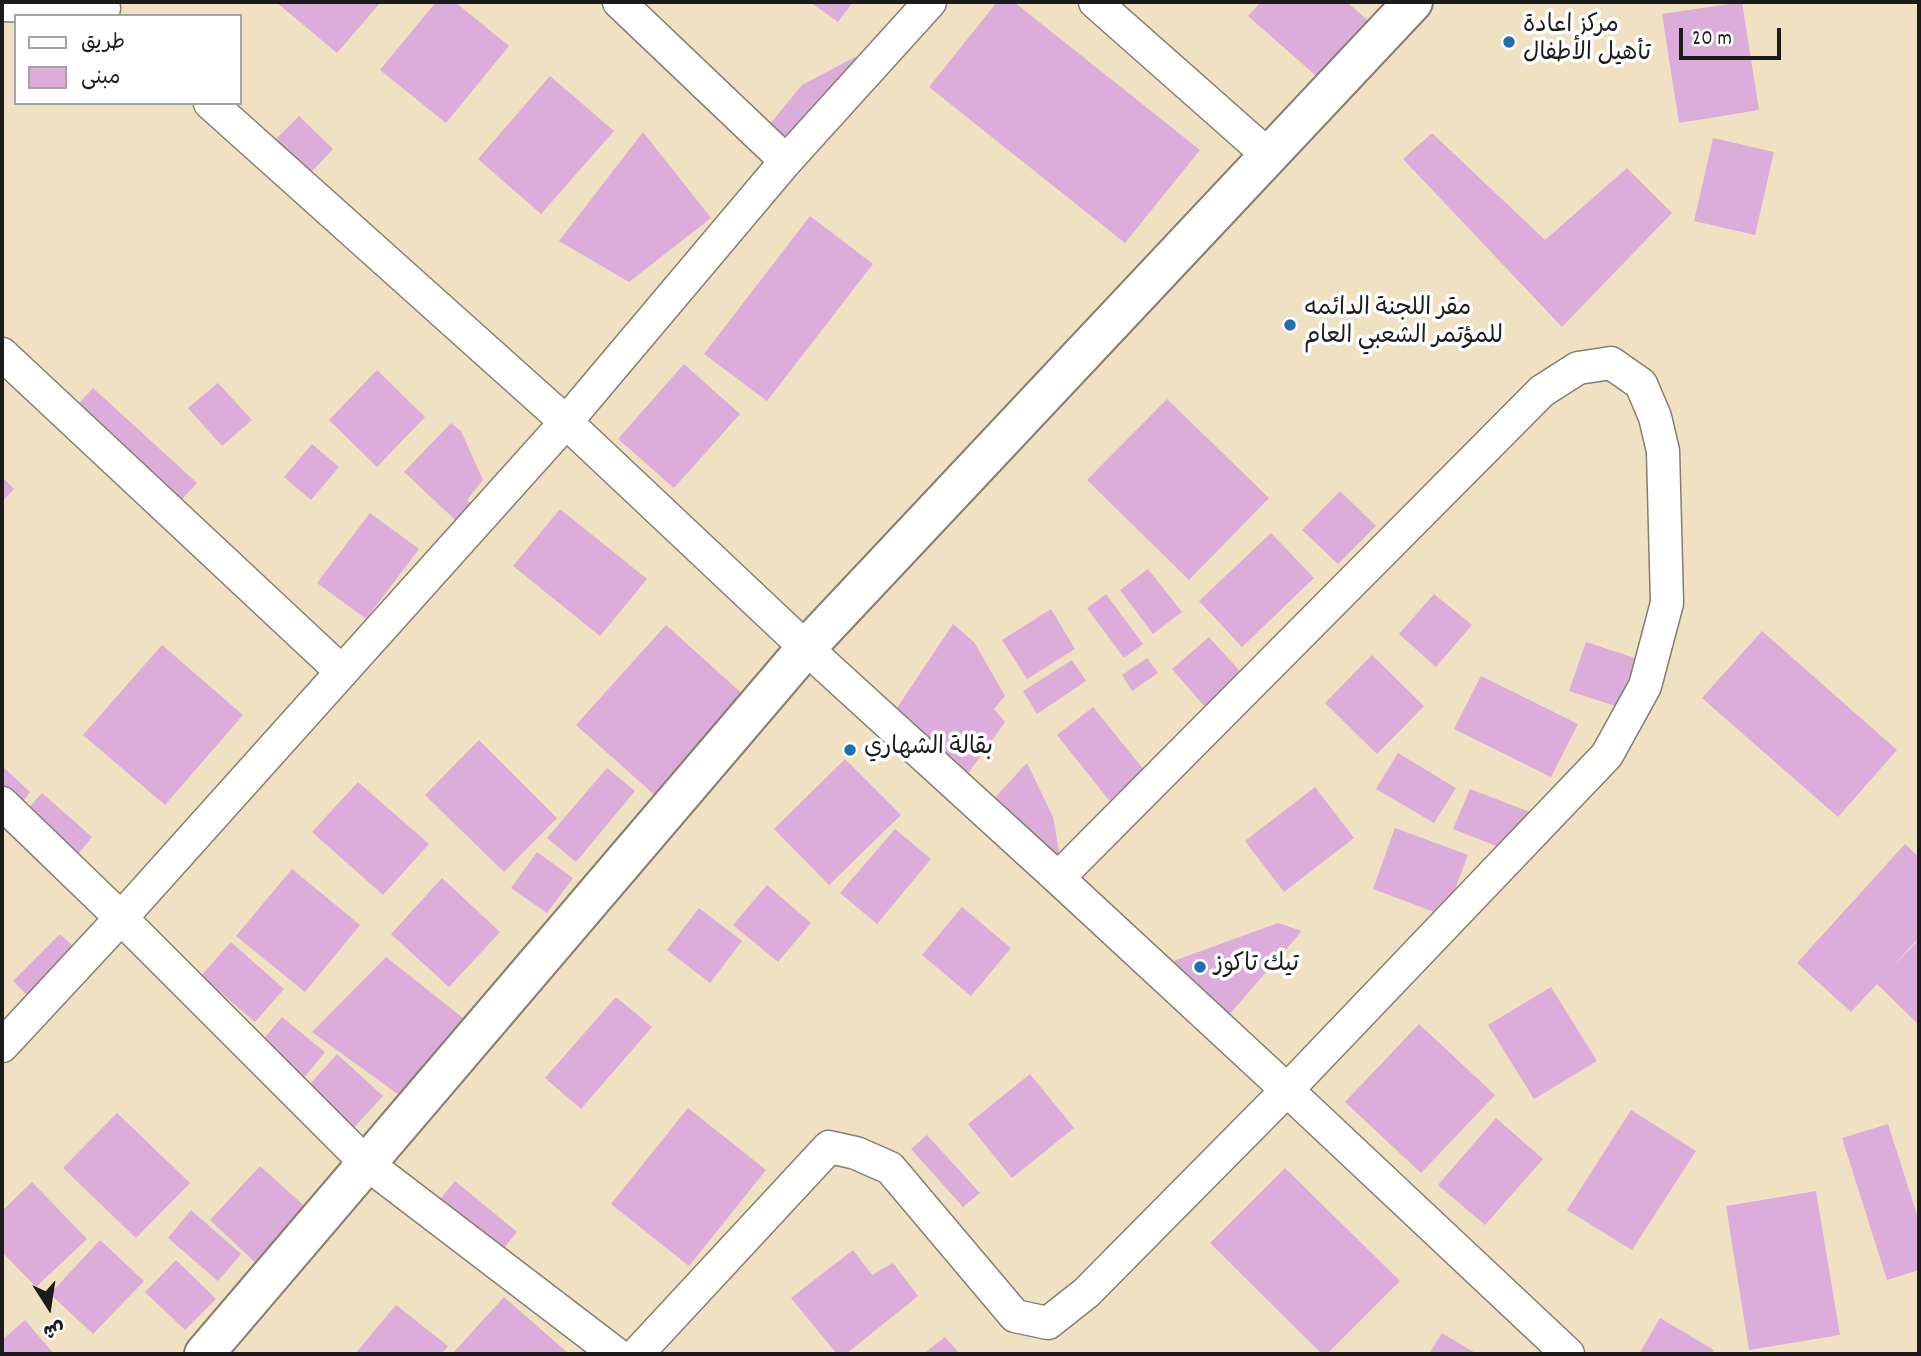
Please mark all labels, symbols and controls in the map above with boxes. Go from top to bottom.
legend [14,14,242,105]
place label: مركز اعادة تأهيل الأطفال [1523,14,1651,70]
scale bar [1683,14,1784,58]
text: 20 m [1692,25,1732,55]
text: طريق [81,29,125,59]
marker: مركز اعادة تأهيل الأطفال [1501,34,1517,50]
text: مبنى [81,64,120,94]
place label: مقر اللجنة الدائمه للمؤتمر الشعبي العام [1304,297,1503,353]
marker: مقر اللجنة الدائمه للمؤتمر الشعبي العام [1282,317,1298,333]
place label: بقالة الشهاري [864,736,993,764]
marker: بقالة الشهاري [842,742,858,758]
place label: تيك تاكوز [1214,953,1299,981]
marker: تيك تاكوز [1192,959,1208,975]
north arrow [14,1272,84,1342]
text: ش [40,1313,67,1343]

